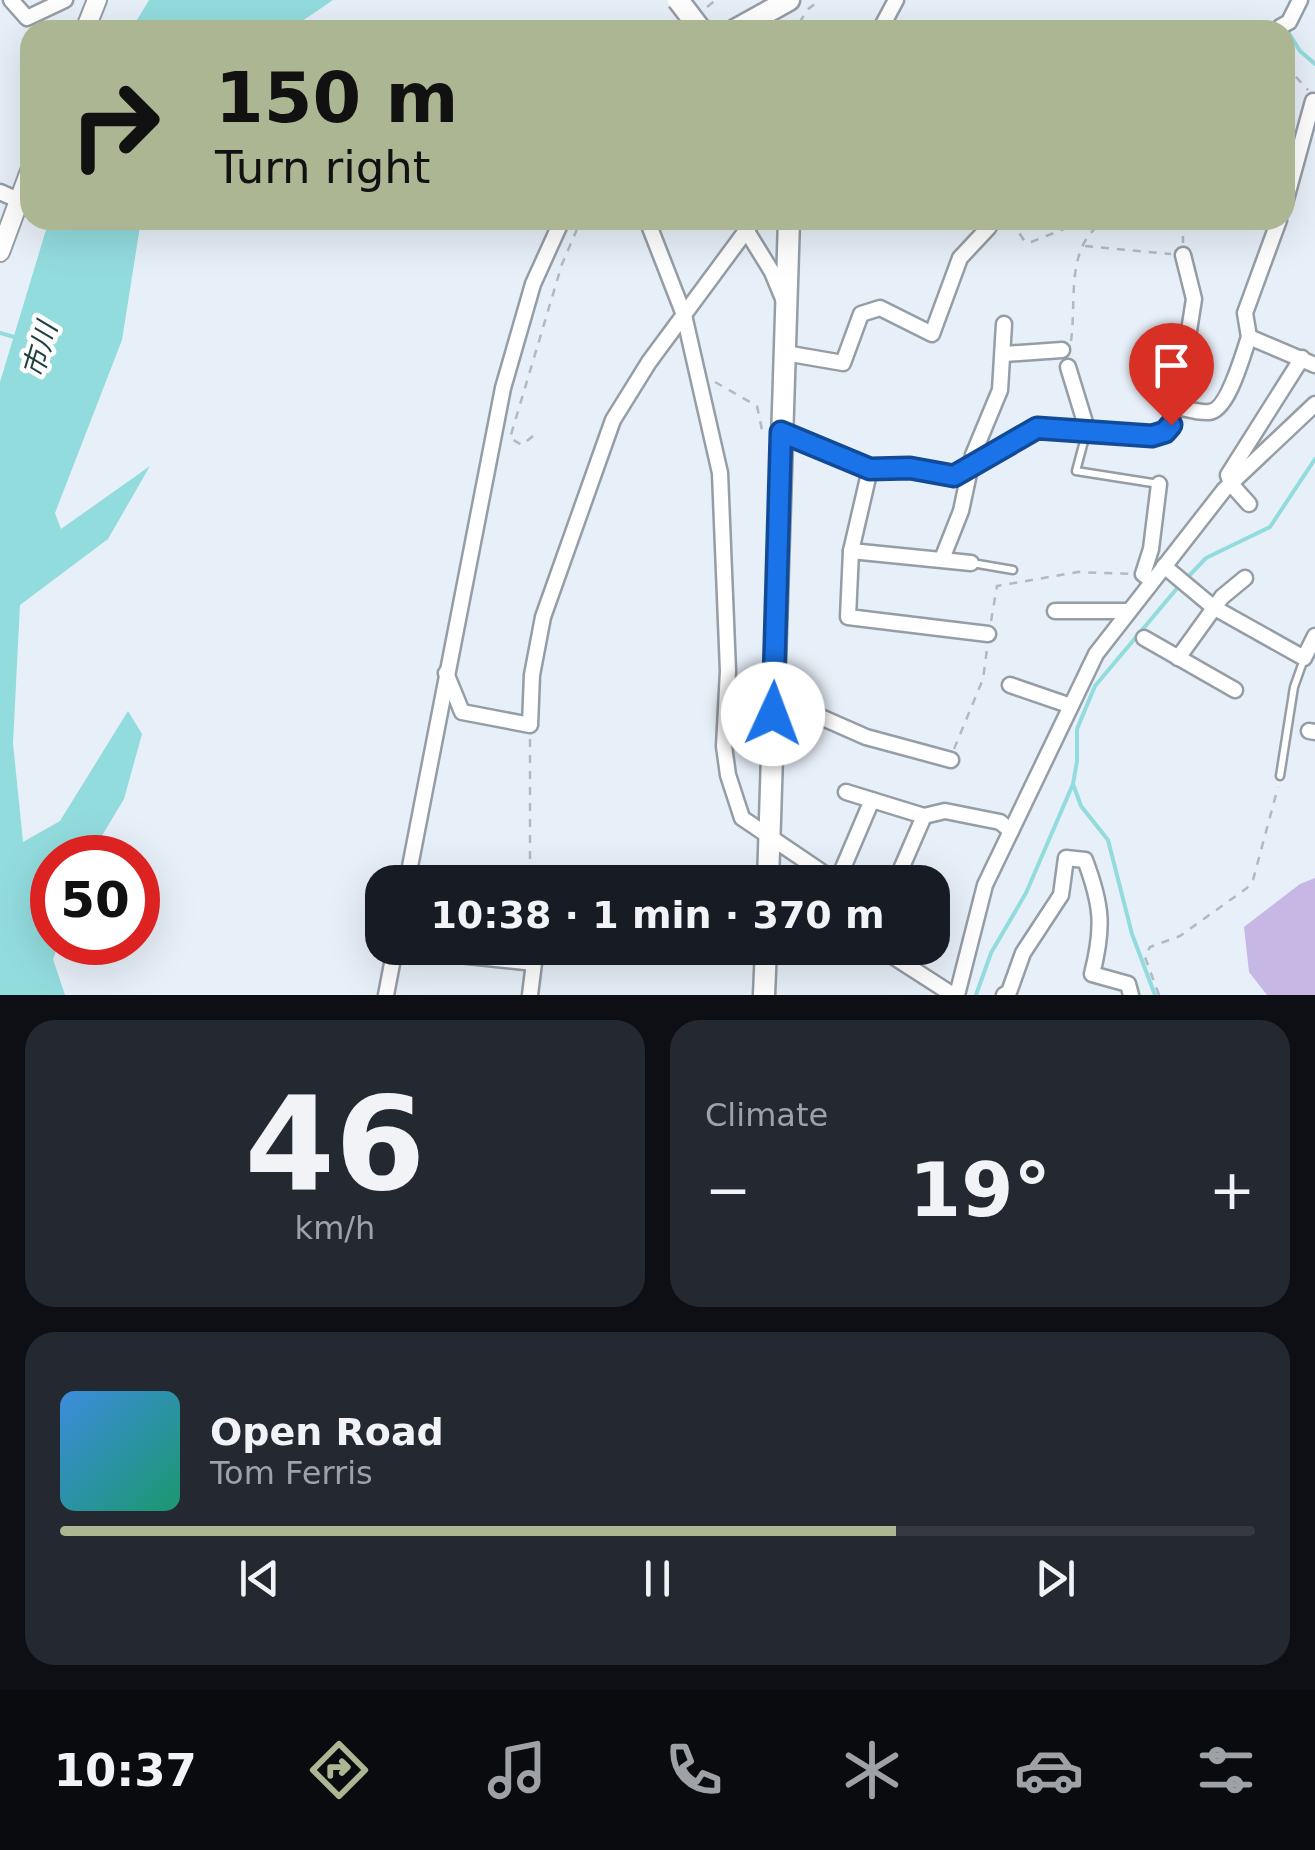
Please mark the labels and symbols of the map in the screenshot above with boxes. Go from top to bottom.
water label: 市川 [16,316,65,382]
pin [1129,323,1214,426]
position arrow [721,662,825,766]
speed limit sign: 50 [30,835,160,965]

